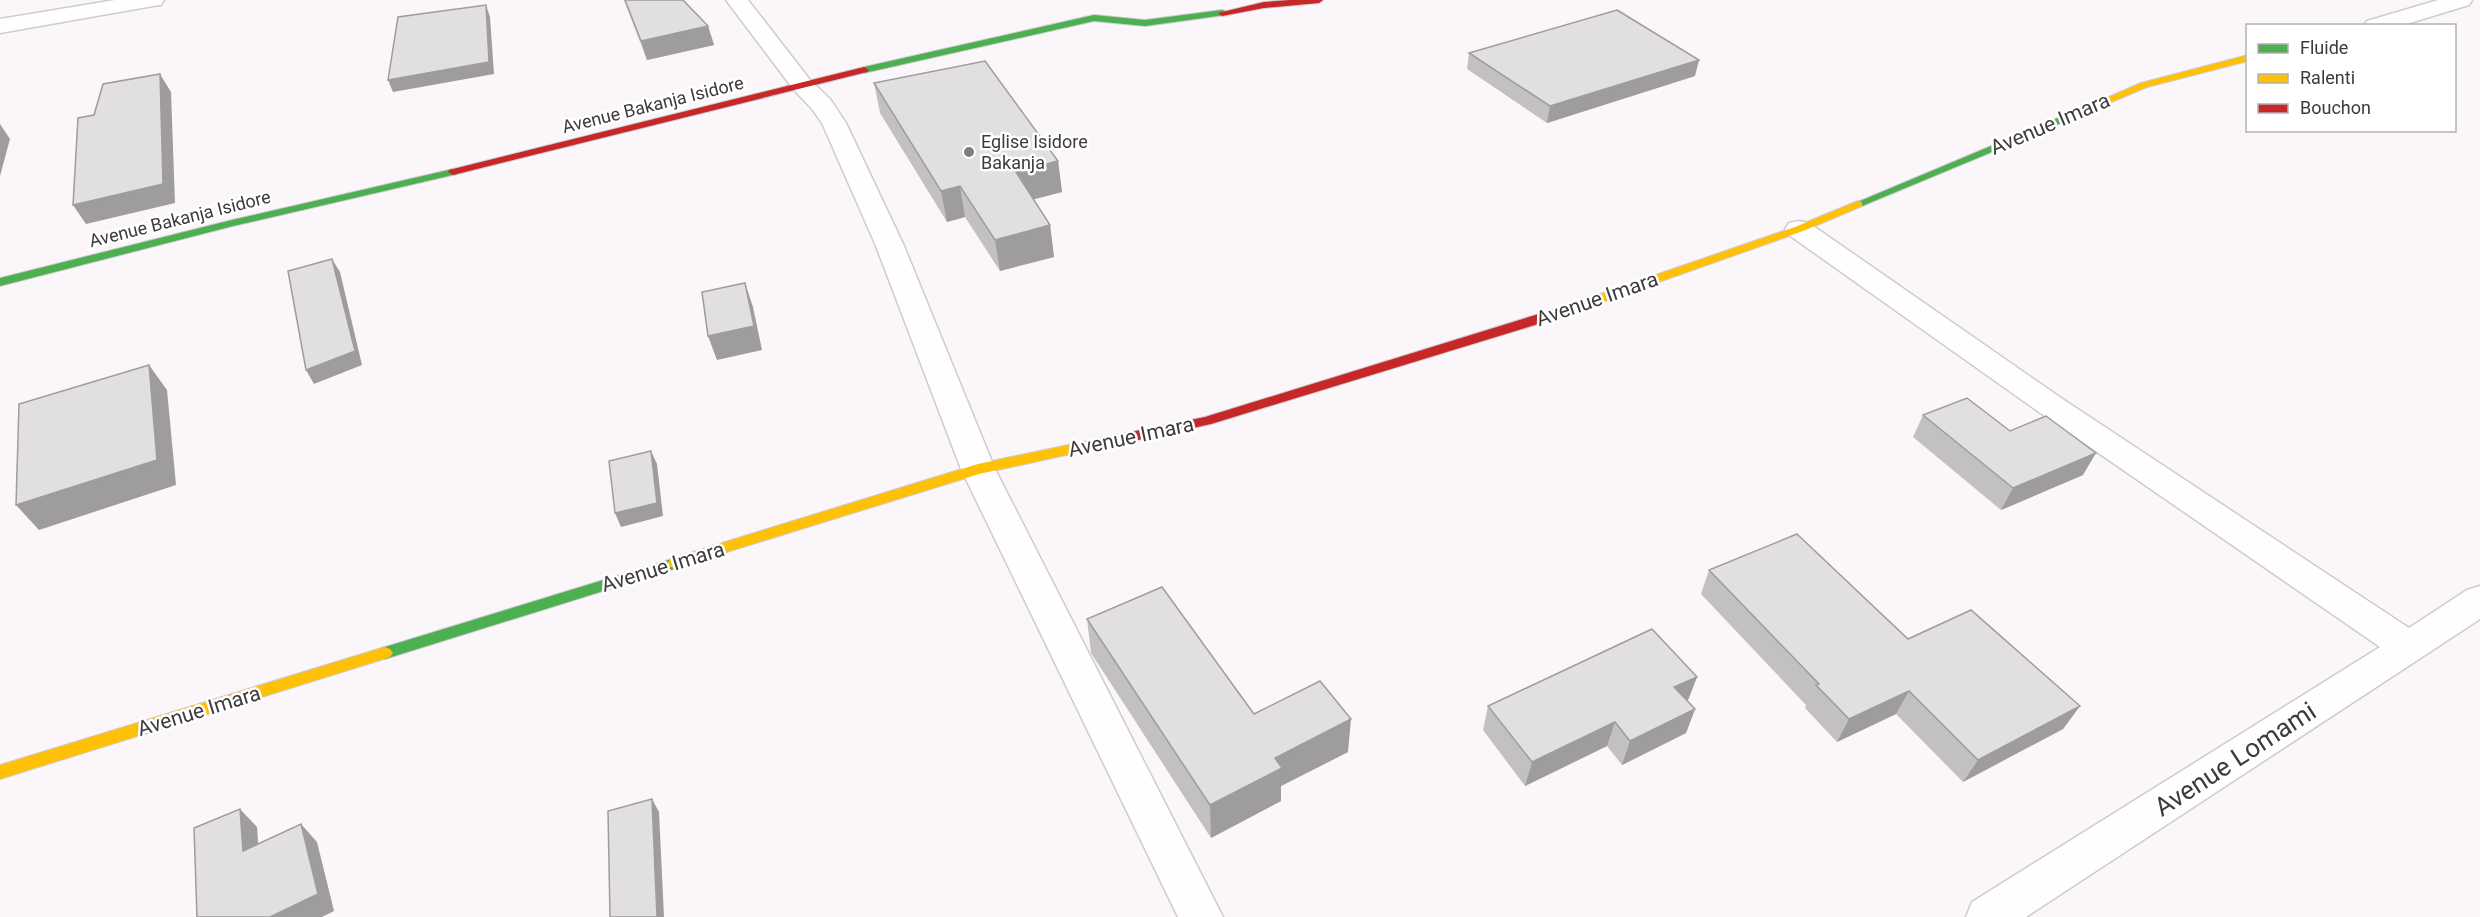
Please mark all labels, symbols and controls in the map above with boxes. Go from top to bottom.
legend [2246,24,2456,132]
text: Fluide [2300,37,2348,58]
text: Ralenti [2300,67,2355,88]
street label: Avenue Bakanja Isidore [560,72,746,137]
street label: Avenue Imara [1987,88,2113,160]
text: Bouchon [2300,97,2371,118]
place label: Eglise Isidore Bakanja [981,131,1088,173]
marker: Eglise Isidore Bakanja [962,145,976,159]
street label: Avenue Bakanja Isidore [87,186,273,251]
street label: Avenue Imara [1533,267,1661,331]
street label: Avenue Imara [1066,412,1196,462]
street label: Avenue Imara [598,537,728,597]
street label: Avenue Imara [134,681,264,741]
street label: Avenue Lomami [2149,696,2321,822]

